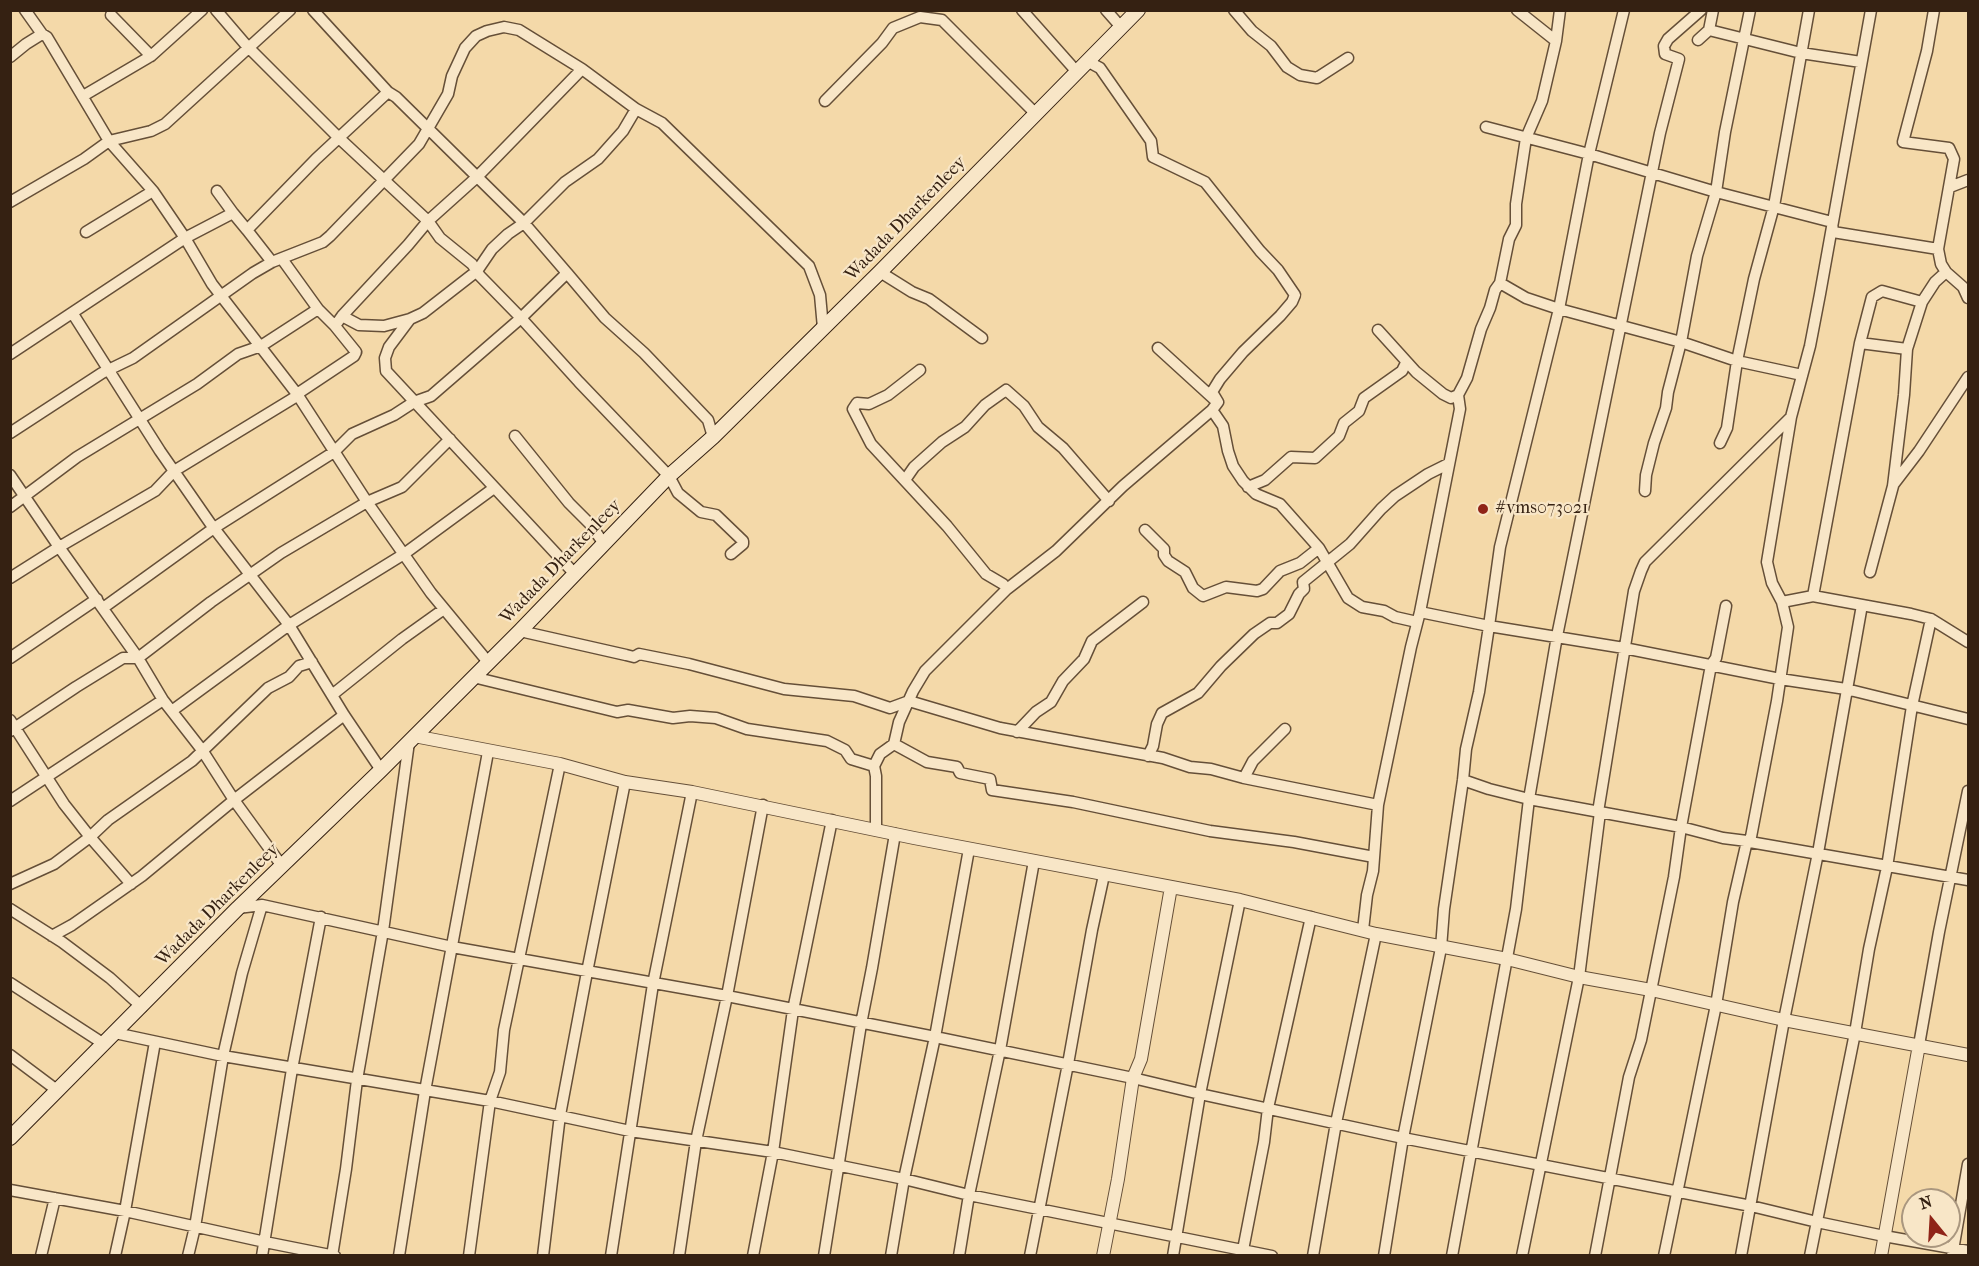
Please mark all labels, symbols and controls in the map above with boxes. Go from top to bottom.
street label: Wadada Dharkenleey [841,152,971,286]
street label: Wadada Dharkenleey [496,495,626,629]
place label: #vms073021 [1495,498,1589,520]
marker: #vms073021 [1476,502,1490,516]
street label: Wadada Dharkenleey [152,839,284,971]
north arrow [1901,1188,1961,1248]
text: N [1917,1191,1935,1213]

